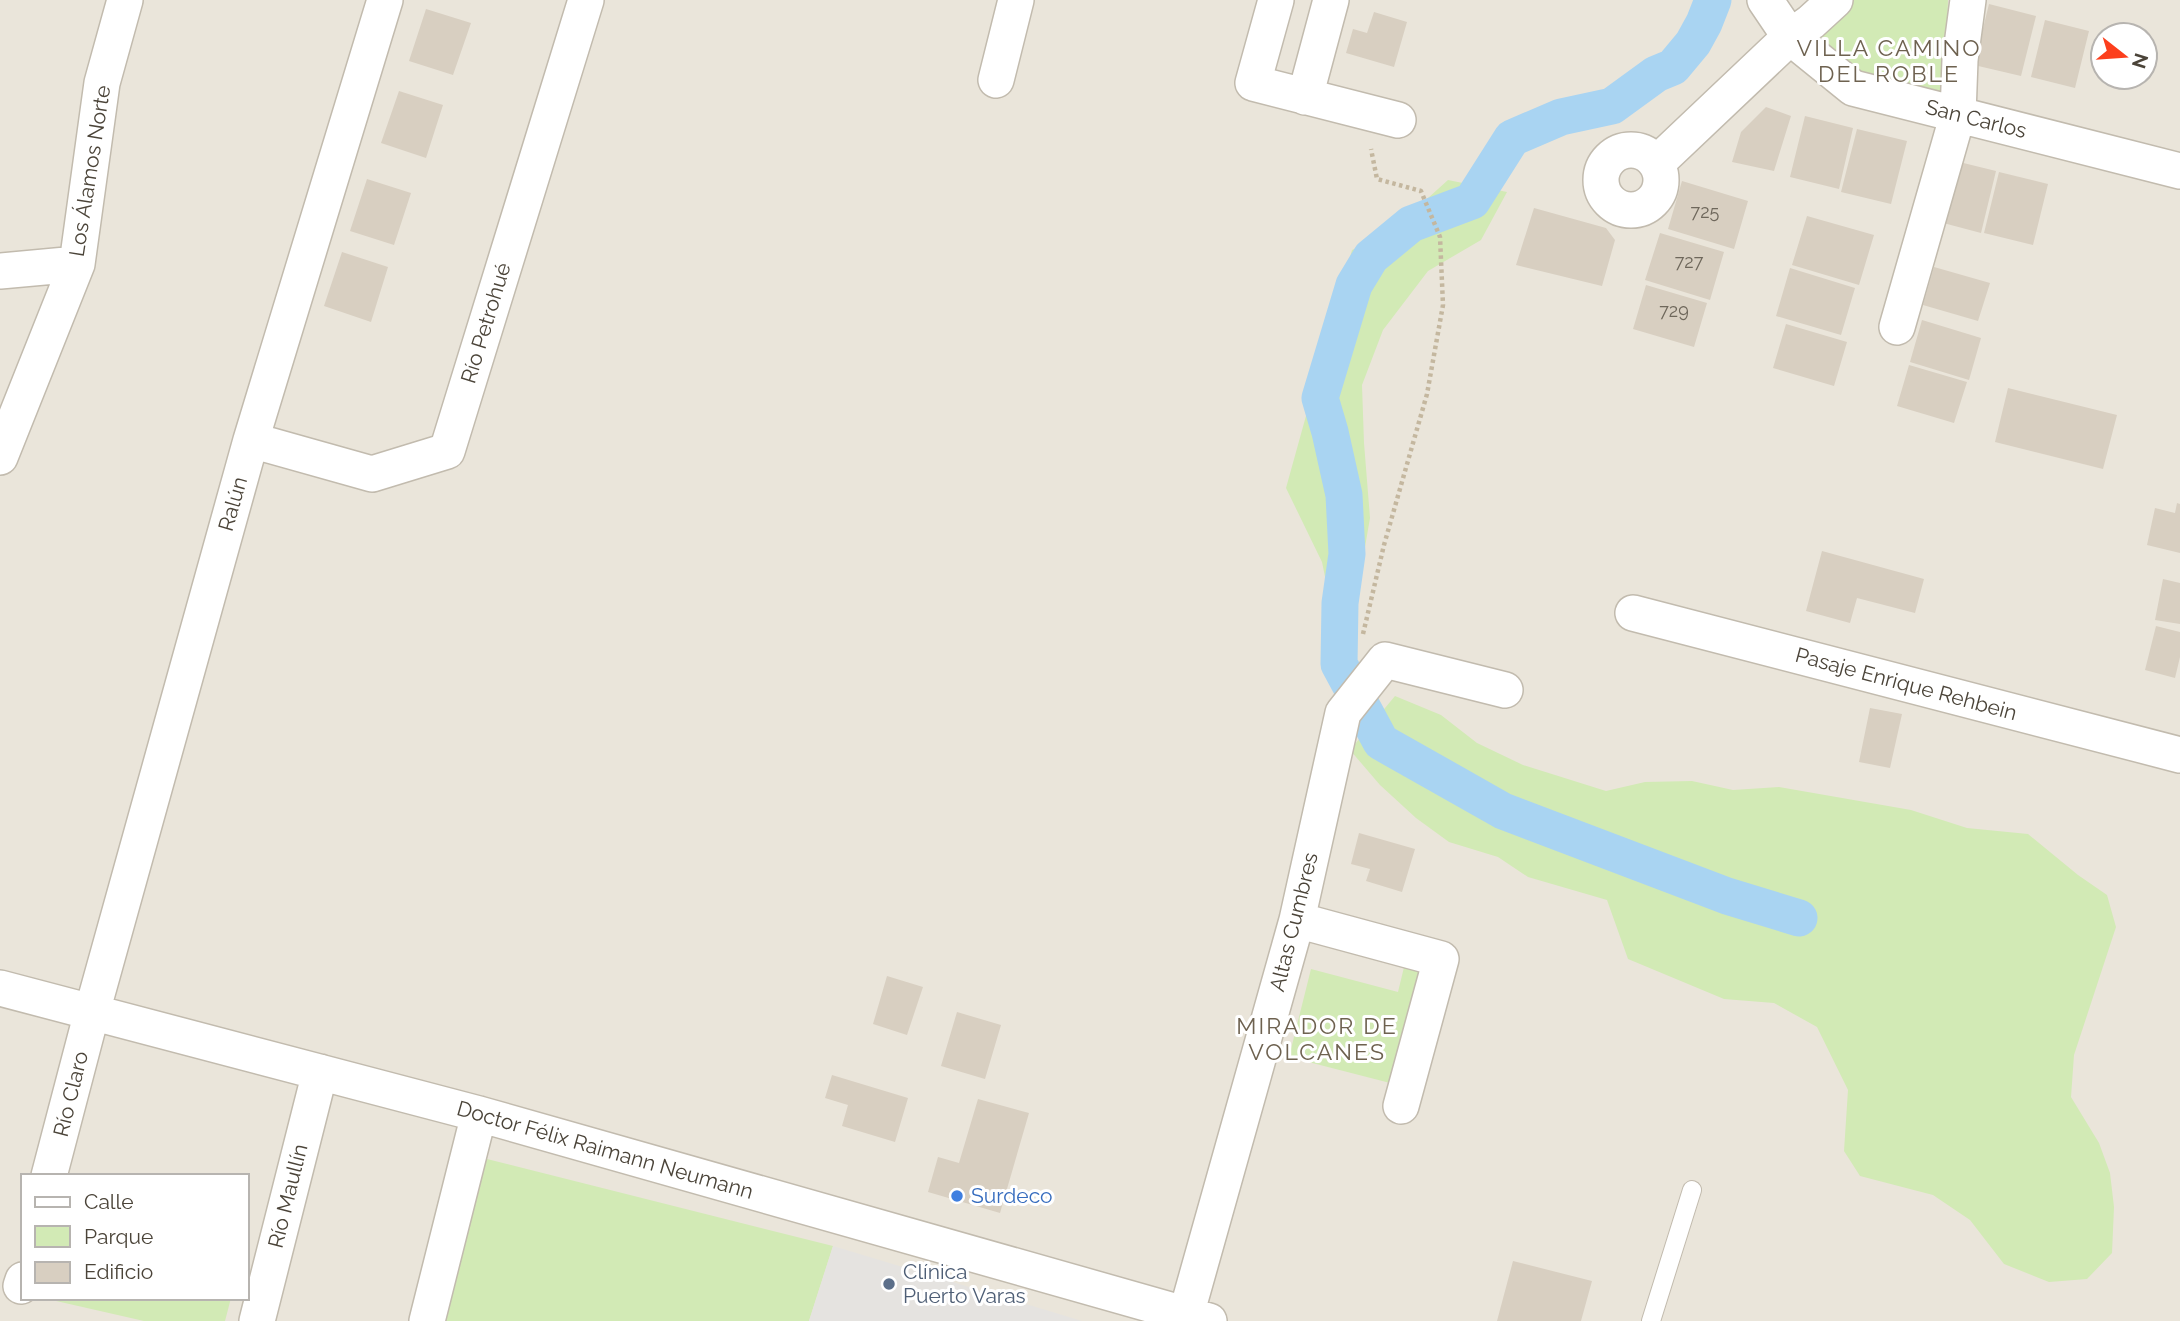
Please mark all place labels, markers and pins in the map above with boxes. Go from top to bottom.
place label: Surdeco [971,1183,1053,1208]
marker: Surdeco [949,1188,965,1204]
place label: Clínica Puerto Varas [903,1259,1026,1308]
marker: Clínica Puerto Varas [881,1276,897,1292]

